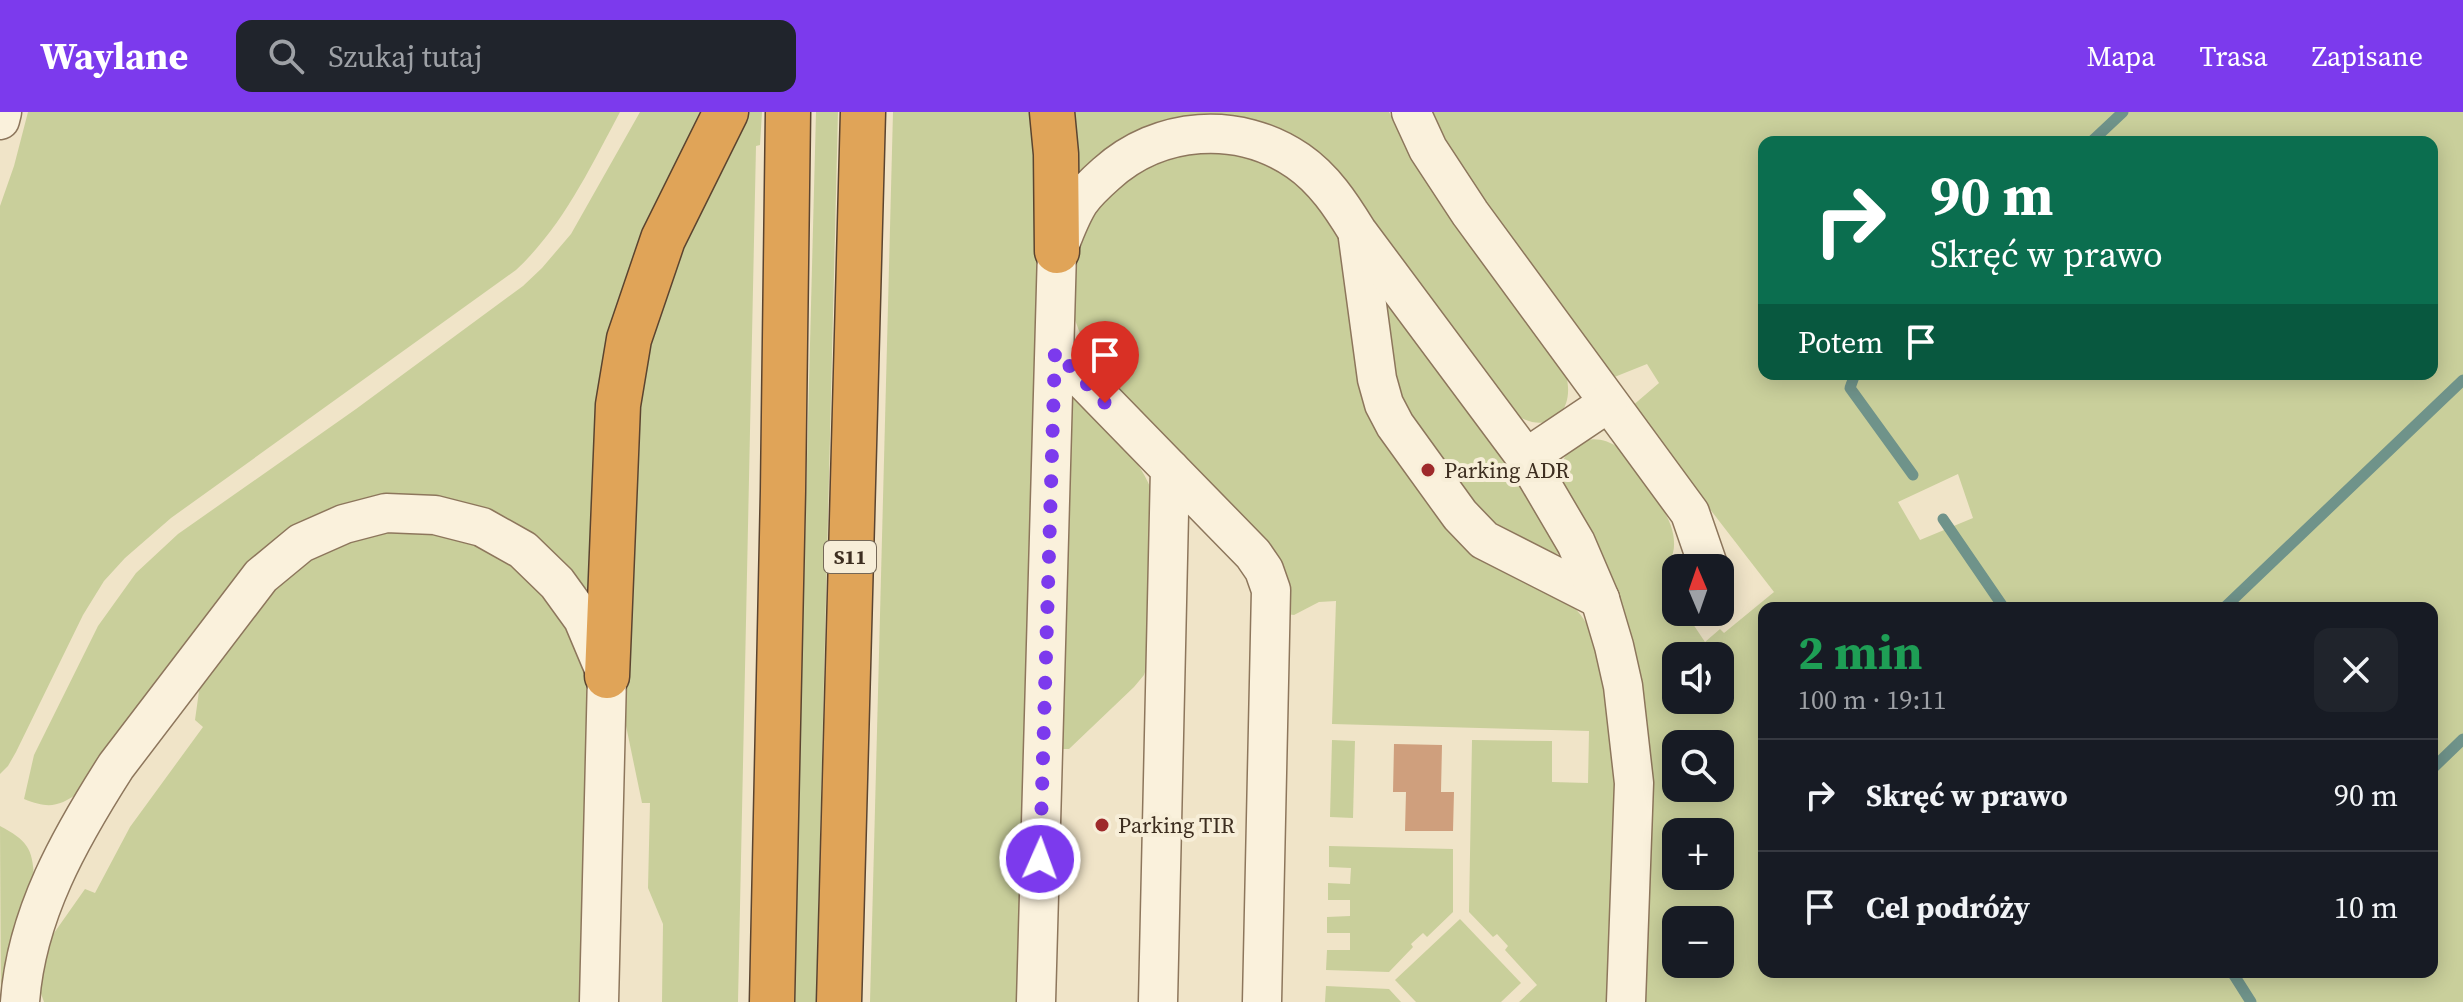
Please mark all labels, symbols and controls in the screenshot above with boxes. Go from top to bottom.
search box [236,20,796,92]
text: Waylane [40,30,188,82]
icon: search [264,34,308,78]
text: Szukaj tutaj [328,36,482,77]
text: Mapa [2086,37,2155,75]
text: Trasa [2199,37,2268,75]
text: Zapisane [2312,37,2423,75]
text: 90 m [1930,157,2053,234]
icon: right [1798,168,1902,272]
text: Skręć w prawo [1930,230,2163,279]
icon: arrive [1899,320,1943,364]
pin [1071,321,1139,403]
text: Potem [1798,322,1883,363]
icon: arrive [1083,333,1127,377]
place label: Parking ADR [1444,455,1570,485]
marker: Parking ADR [1419,461,1437,479]
road number: S11 [824,541,876,573]
north arrow [1662,554,1734,626]
map controls [1662,554,1734,978]
text: 2 min [1798,619,1923,685]
button: close [2314,628,2398,712]
button: sound [1662,642,1734,714]
text: 100 m · 19:11 [1798,682,1946,718]
button: search [1662,730,1734,802]
icon: right [1798,773,1842,817]
text: Skręć w prawo [1866,775,2068,816]
text: 90 m [2334,775,2398,816]
place label: Parking TIR [1118,810,1236,840]
marker: Parking TIR [1093,816,1111,834]
position arrow [998,817,1082,901]
button: + [1662,818,1734,890]
icon: arrive [1798,885,1842,929]
text: Cel podróży [1866,887,2030,928]
text: 10 m [2334,887,2398,928]
button: − [1662,906,1734,978]

